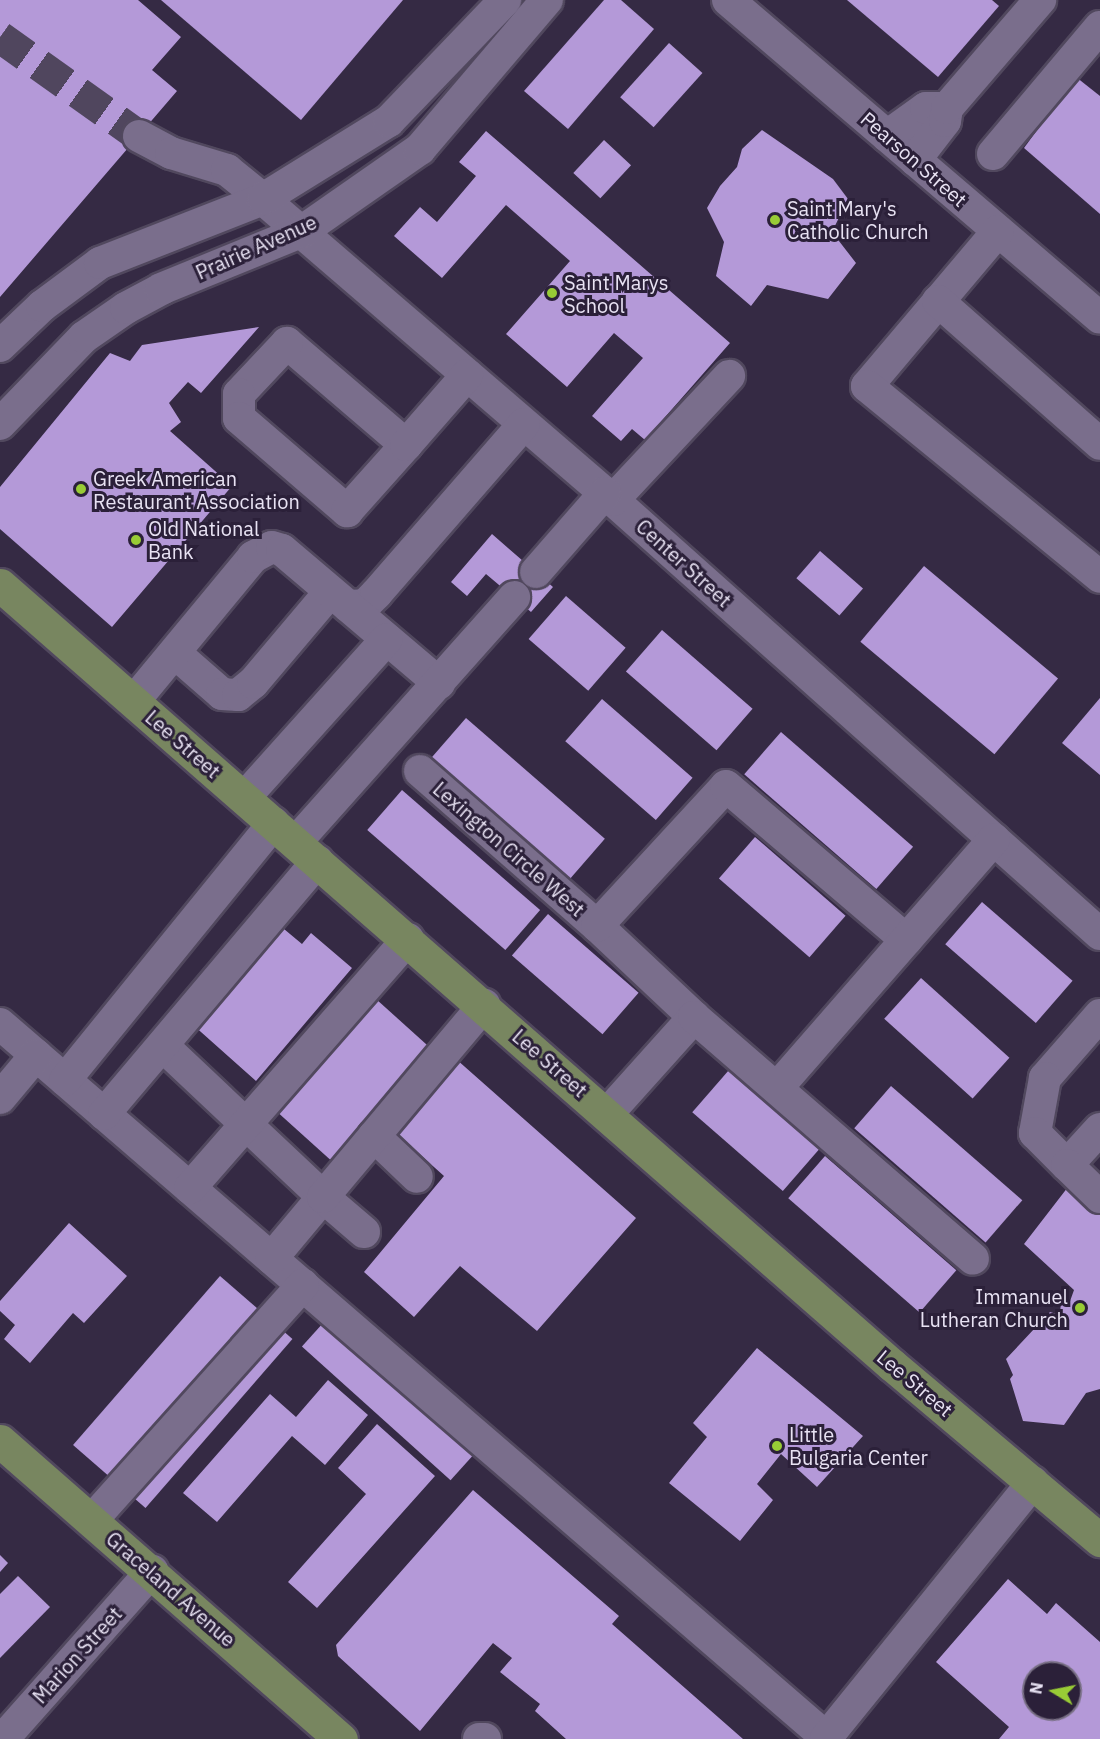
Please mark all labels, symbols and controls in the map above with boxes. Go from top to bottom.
street label: Pearson Street [856,106,972,212]
place label: Saint Mary's Catholic Church [787,196,929,243]
street label: Prairie Avenue [192,210,320,284]
marker: Saint Mary's Catholic Church [768,213,782,227]
place label: Saint Marys School [564,270,668,317]
marker: Saint Marys School [545,286,559,300]
place label: Greek American Restaurant Association [93,466,300,513]
marker: Greek American Restaurant Association [74,482,88,496]
street label: Center Street [632,514,736,612]
place label: Old National Bank [148,516,259,563]
marker: Old National Bank [129,533,143,547]
street label: Lee Street [141,705,225,783]
street label: Lexington Circle West [428,777,590,921]
street label: Lee Street [508,1024,592,1102]
place label: Immanuel Lutheran Church [920,1284,1068,1331]
marker: Immanuel Lutheran Church [1073,1301,1087,1315]
street label: Lee Street [872,1344,958,1422]
place label: Little Bulgaria Center [789,1422,928,1469]
marker: Little Bulgaria Center [770,1439,784,1453]
street label: Graceland Avenue [101,1526,241,1652]
street label: Marion Street [27,1602,127,1708]
north arrow [1022,1661,1082,1721]
text: N [1025,1681,1047,1696]

